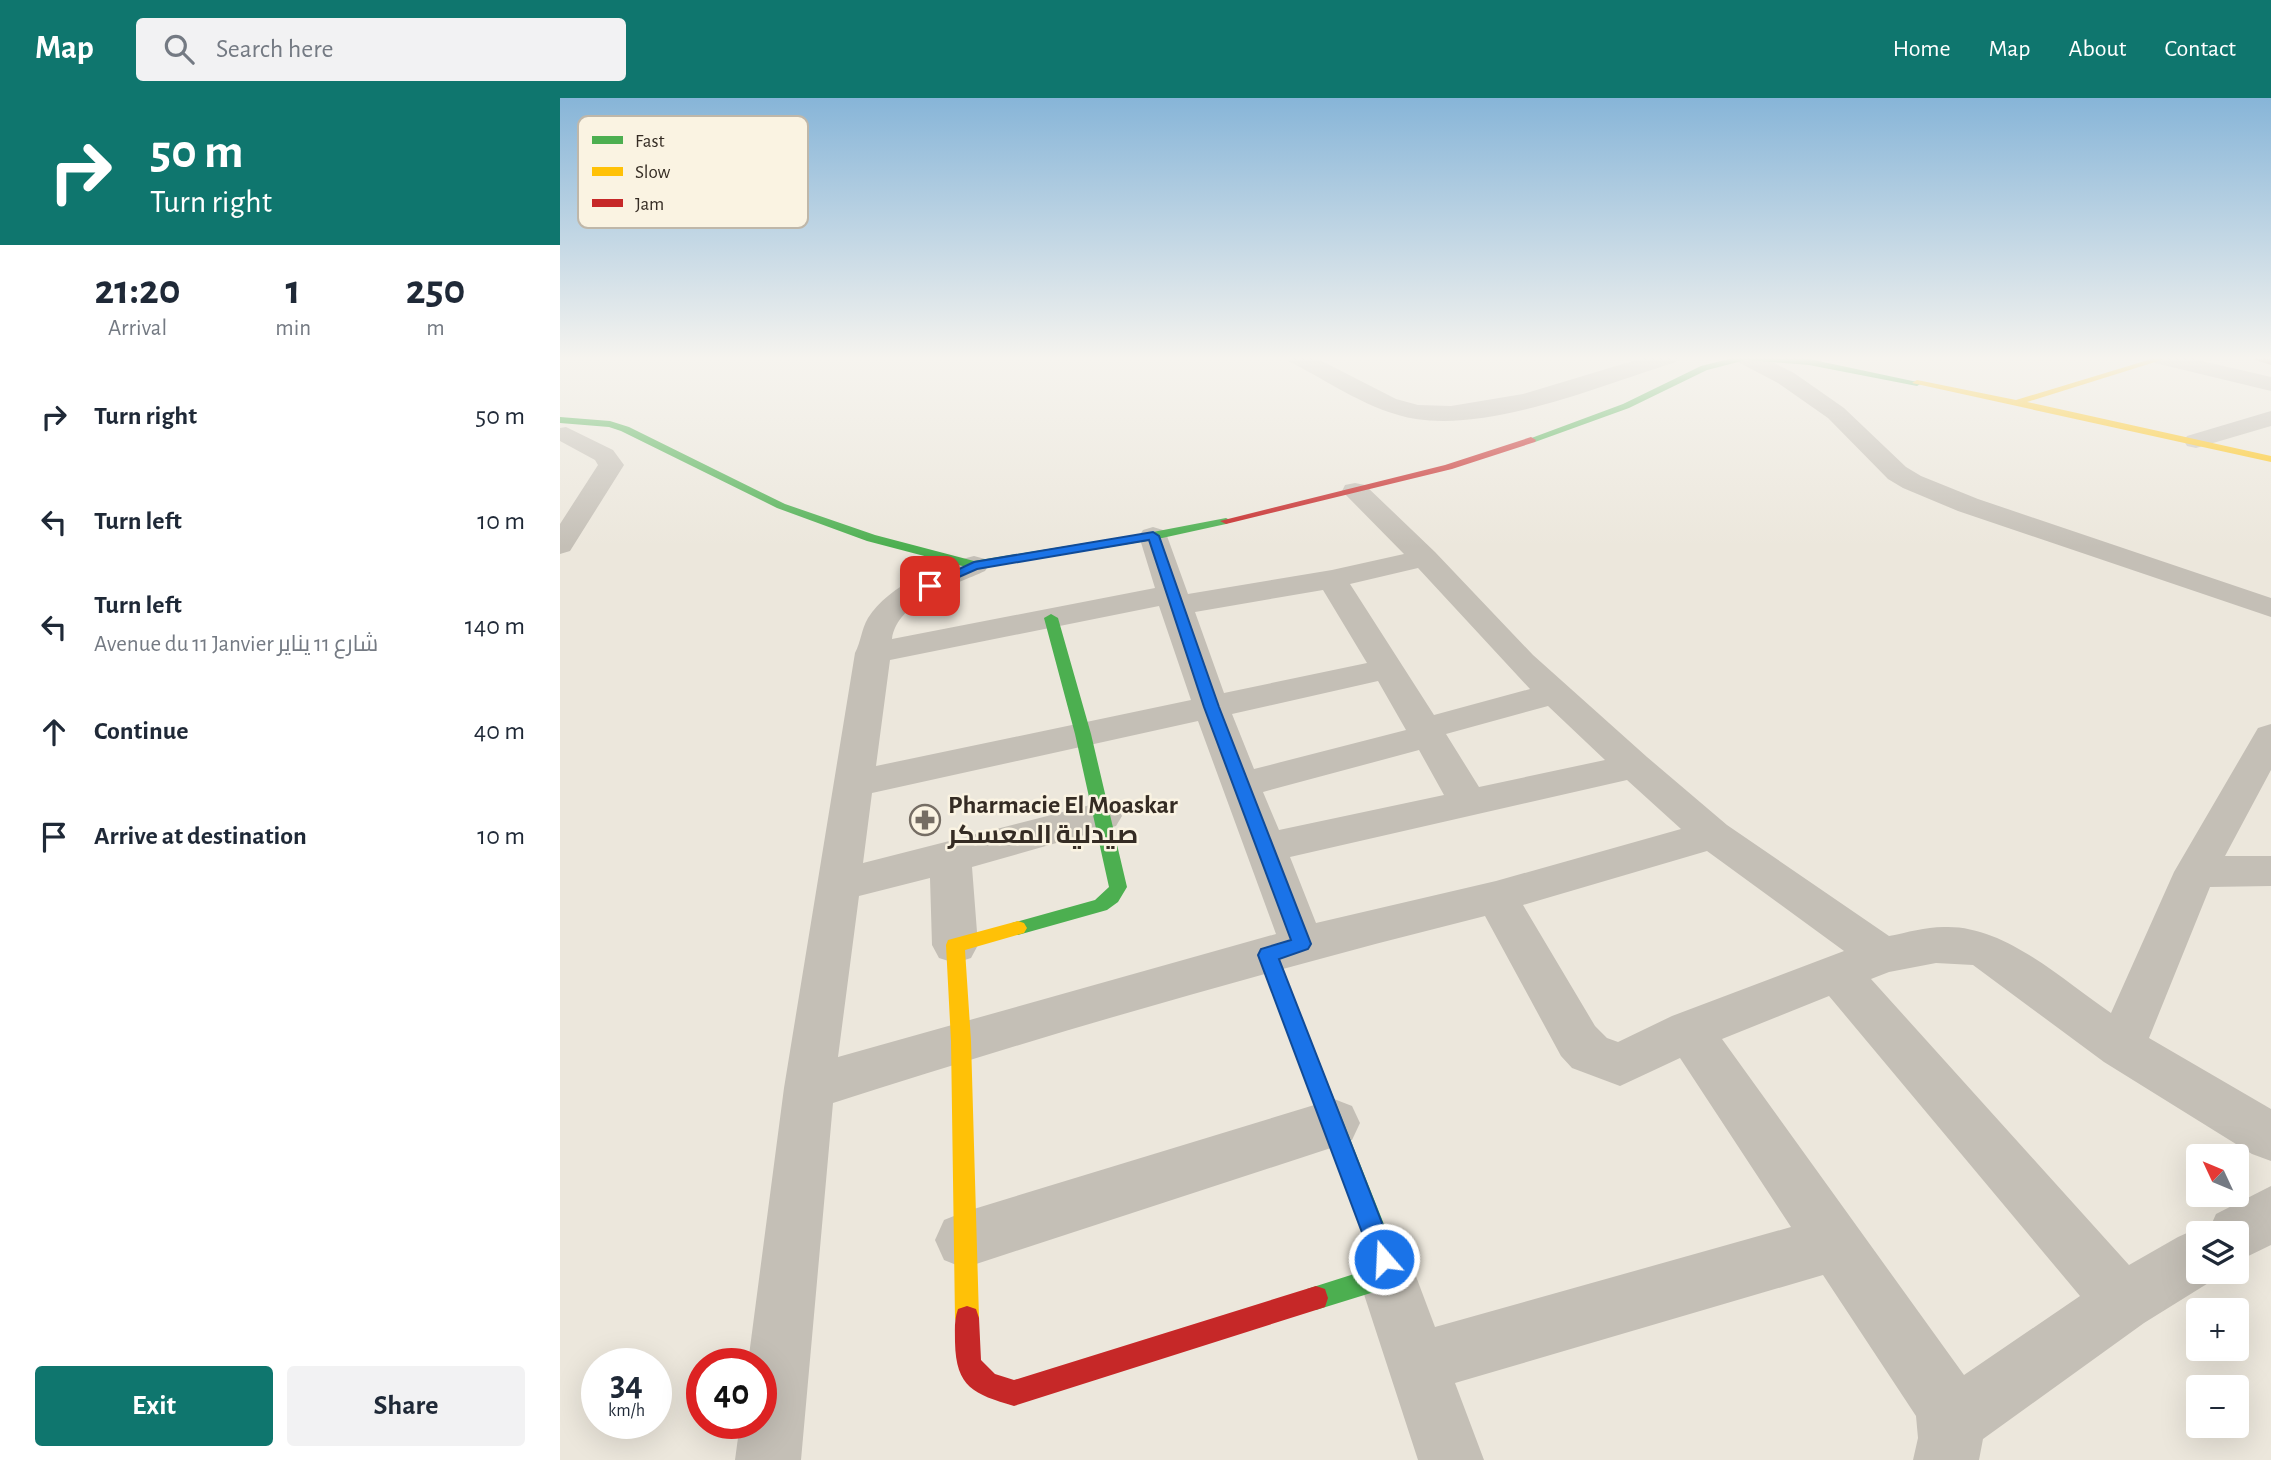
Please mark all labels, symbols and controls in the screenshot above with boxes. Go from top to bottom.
search box [136,18,626,81]
icon: search [160,30,198,68]
text: Map [35,32,94,65]
text: Search here [216,36,334,62]
text: Home [1893,37,1951,61]
text: Map [1989,37,2031,61]
text: About [2069,37,2126,61]
text: Contact [2164,37,2236,61]
legend [578,116,808,228]
icon: right [35,126,126,217]
text: 50 m [150,128,244,177]
text: Fast [635,132,665,151]
text: Slow [635,163,671,182]
text: Turn right [150,186,272,218]
text: Jam [635,195,664,214]
text: 21:20 [95,269,181,311]
text: 1 [286,269,301,311]
text: 250 [406,269,465,311]
text: Arrival [108,317,167,340]
text: min [275,317,311,340]
text: m [426,317,445,340]
icon: right [35,398,73,436]
text: Turn right [94,403,197,429]
text: 50 m [475,403,525,429]
icon: left [35,503,73,541]
text: Turn left [94,508,182,534]
text: 10 m [477,508,525,534]
pin [900,556,960,616]
icon: arrive [911,567,949,605]
text: Turn left [94,592,182,618]
icon: left [35,608,73,646]
text: 140 m [465,613,525,639]
text: Avenue du 11 Janvier شارع 11 يناير [94,633,378,656]
icon: ahead [35,713,73,751]
text: Continue [94,718,189,744]
text: 40 m [474,718,525,744]
place label: Pharmacie El Moaskar صيدلية المعسكر [947,792,1178,849]
pharmacy icon: Pharmacie El Moaskar صيدلية المعسكر [908,803,942,837]
icon: arrive [35,818,73,856]
text: Arrive at destination [94,823,307,849]
text: 10 m [477,823,525,849]
north arrow [2186,1144,2249,1208]
map controls [2186,1144,2249,1438]
button: layers [2186,1221,2249,1284]
position arrow [1347,1222,1421,1296]
button: + [2186,1298,2249,1361]
speed limit sign: 40 [686,1348,777,1439]
button: Exit [35,1366,273,1446]
button: Share [287,1366,525,1446]
text: 34 [610,1367,643,1402]
button: − [2186,1375,2249,1438]
text: km/h [608,1402,645,1420]

